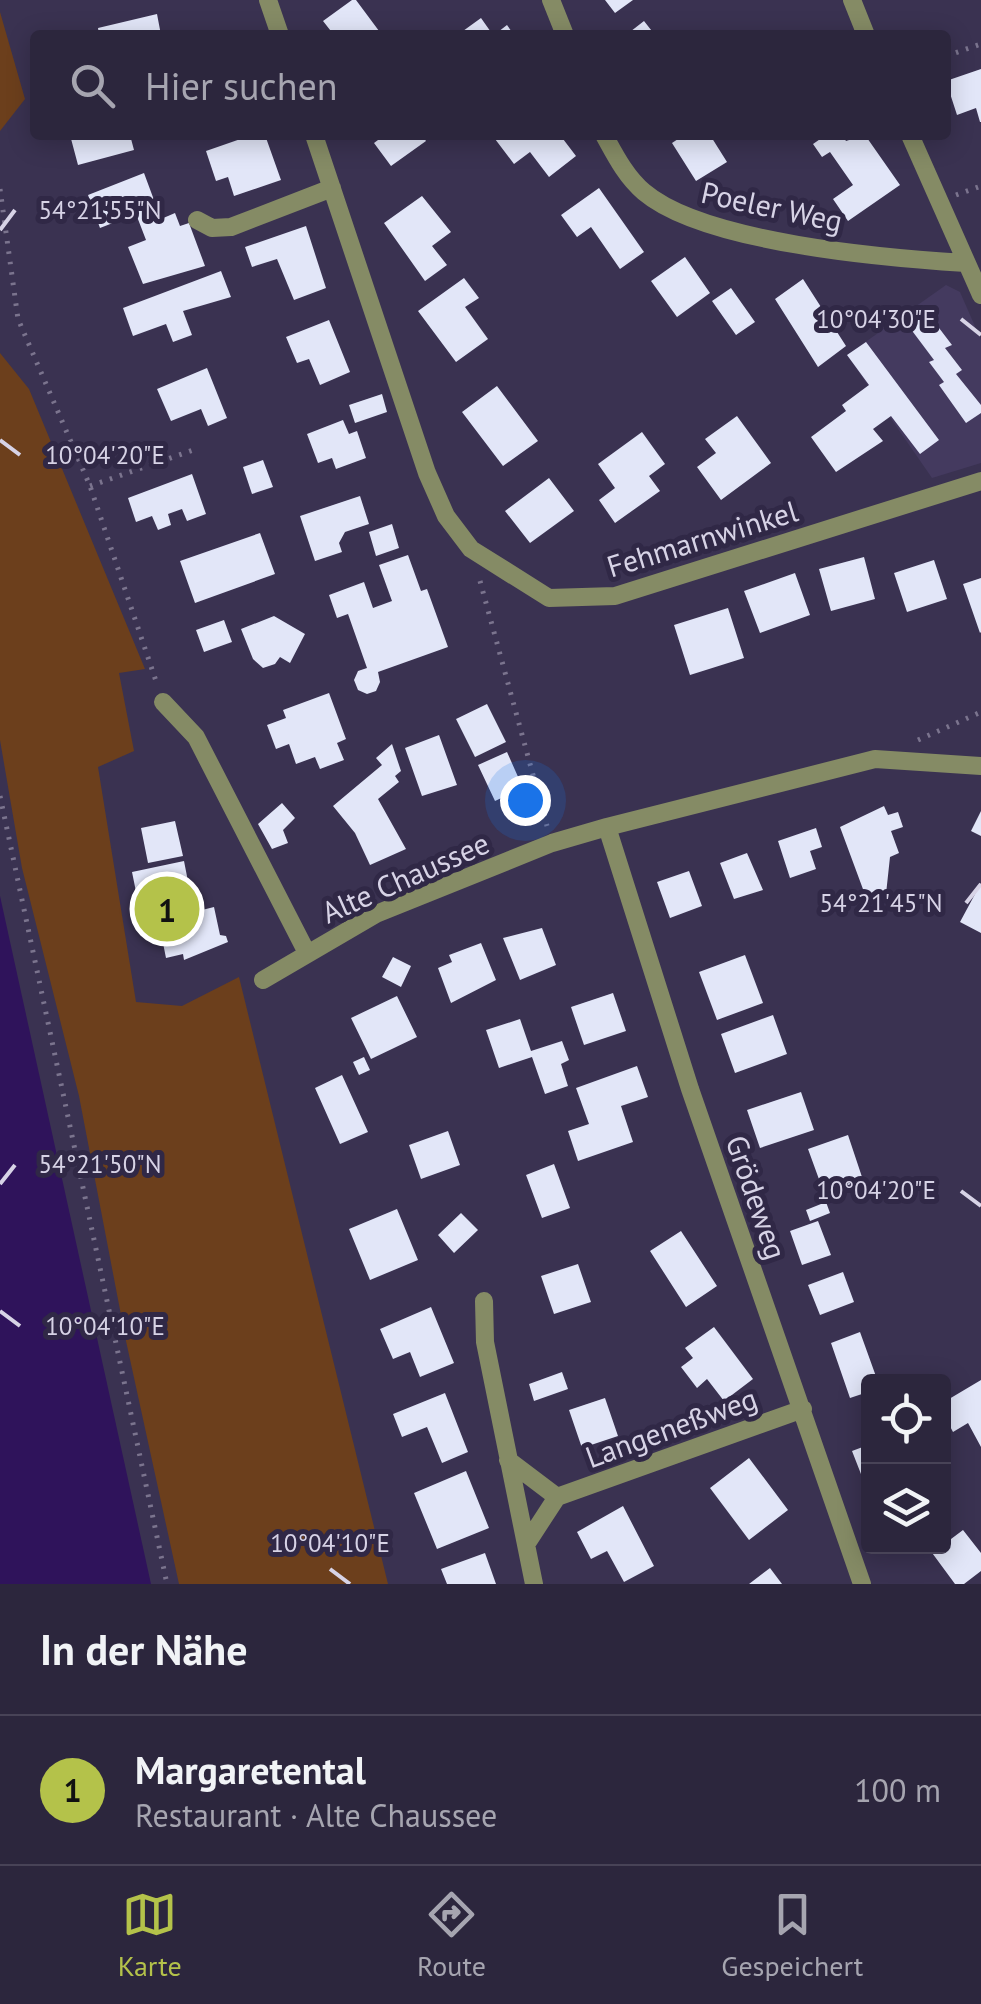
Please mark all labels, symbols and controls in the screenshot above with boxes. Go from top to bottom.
search box [30,30,951,140]
icon: search [65,58,120,113]
text: Hier suchen [145,61,338,110]
street label: Poeler Weg [698,172,846,240]
text: 54°21'55"N [38,194,162,226]
text: 10°04'30"E [816,303,936,335]
text: 10°04'20"E [45,439,165,471]
street label: Fehmarnwinkel [602,490,802,586]
your location [500,775,551,826]
street label: Alte Chaussee [315,823,495,931]
pin: 1 [134,872,200,946]
text: 54°21'45"N [819,887,943,919]
street label: Grödeweg [718,1130,796,1264]
text: 54°21'50"N [38,1148,162,1180]
text: 10°04'20"E [816,1174,936,1206]
text: 10°04'10"E [45,1310,165,1342]
map controls [861,1374,951,1554]
button: locate [861,1374,951,1464]
street label: Langeneßweg [580,1378,762,1476]
button: layers [861,1464,951,1554]
text: 10°04'10"E [270,1527,390,1559]
text: In der Nähe [40,1622,247,1677]
text: Margaretental [135,1745,366,1794]
text: 1 [63,1769,82,1811]
text: 100 m [854,1769,941,1811]
text: Restaurant · Alte Chaussee [135,1794,497,1836]
tab: Karte [118,1887,182,1984]
tab: Route [417,1887,486,1984]
tab: Gespeichert [721,1887,863,1984]

